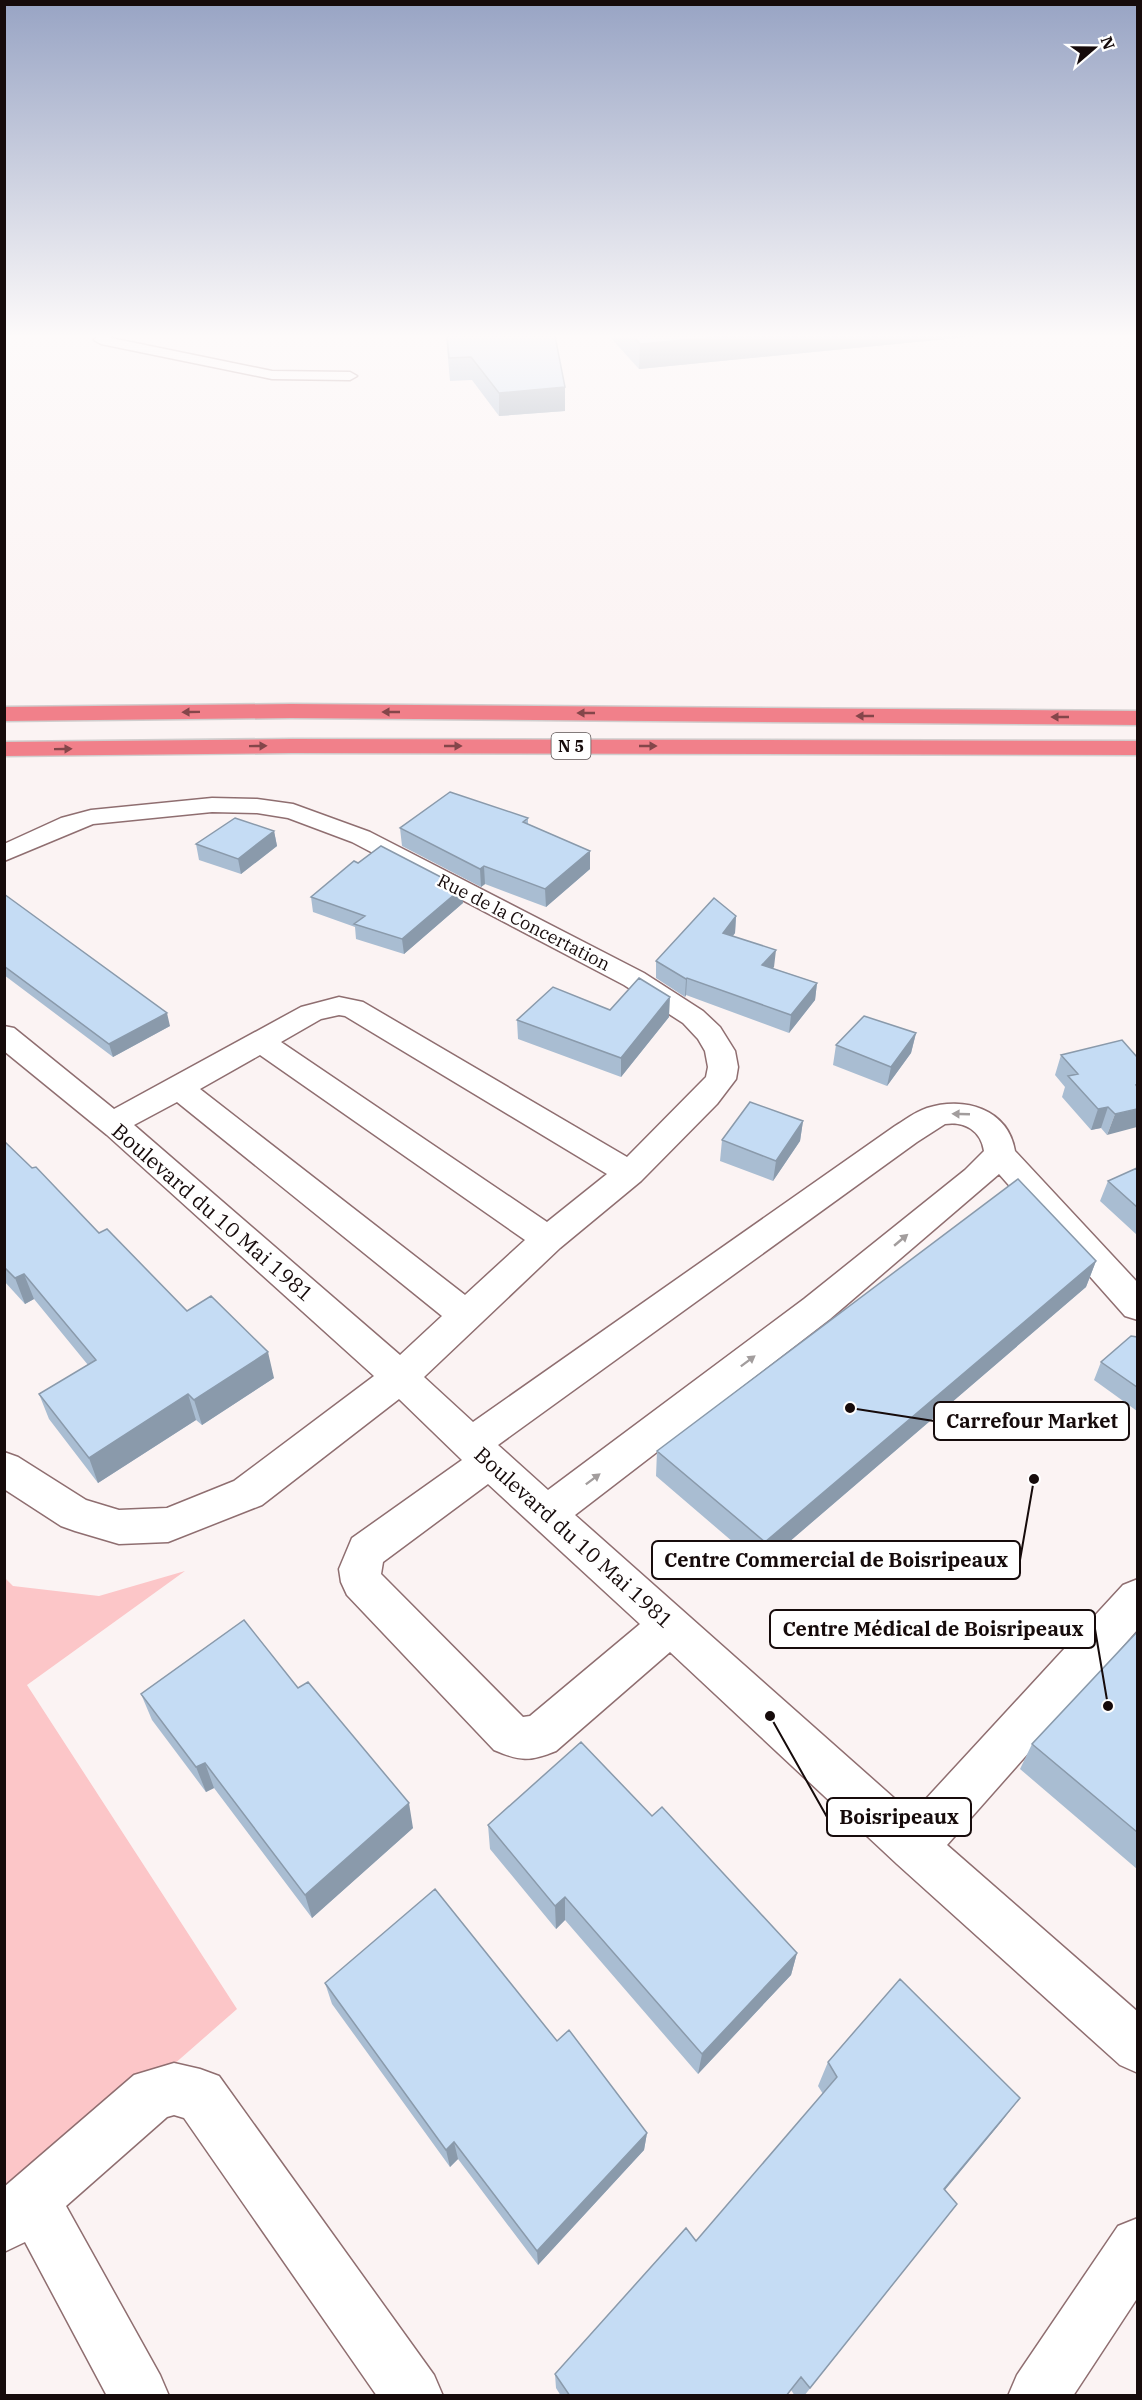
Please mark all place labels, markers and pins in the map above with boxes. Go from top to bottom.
callout: Carrefour Market [934,1402,1129,1440]
callout: Centre Commercial de Boisripeaux [652,1541,1020,1579]
callout: Centre Médical de Boisripeaux [770,1610,1095,1648]
callout: Boisripeaux [827,1798,971,1836]

